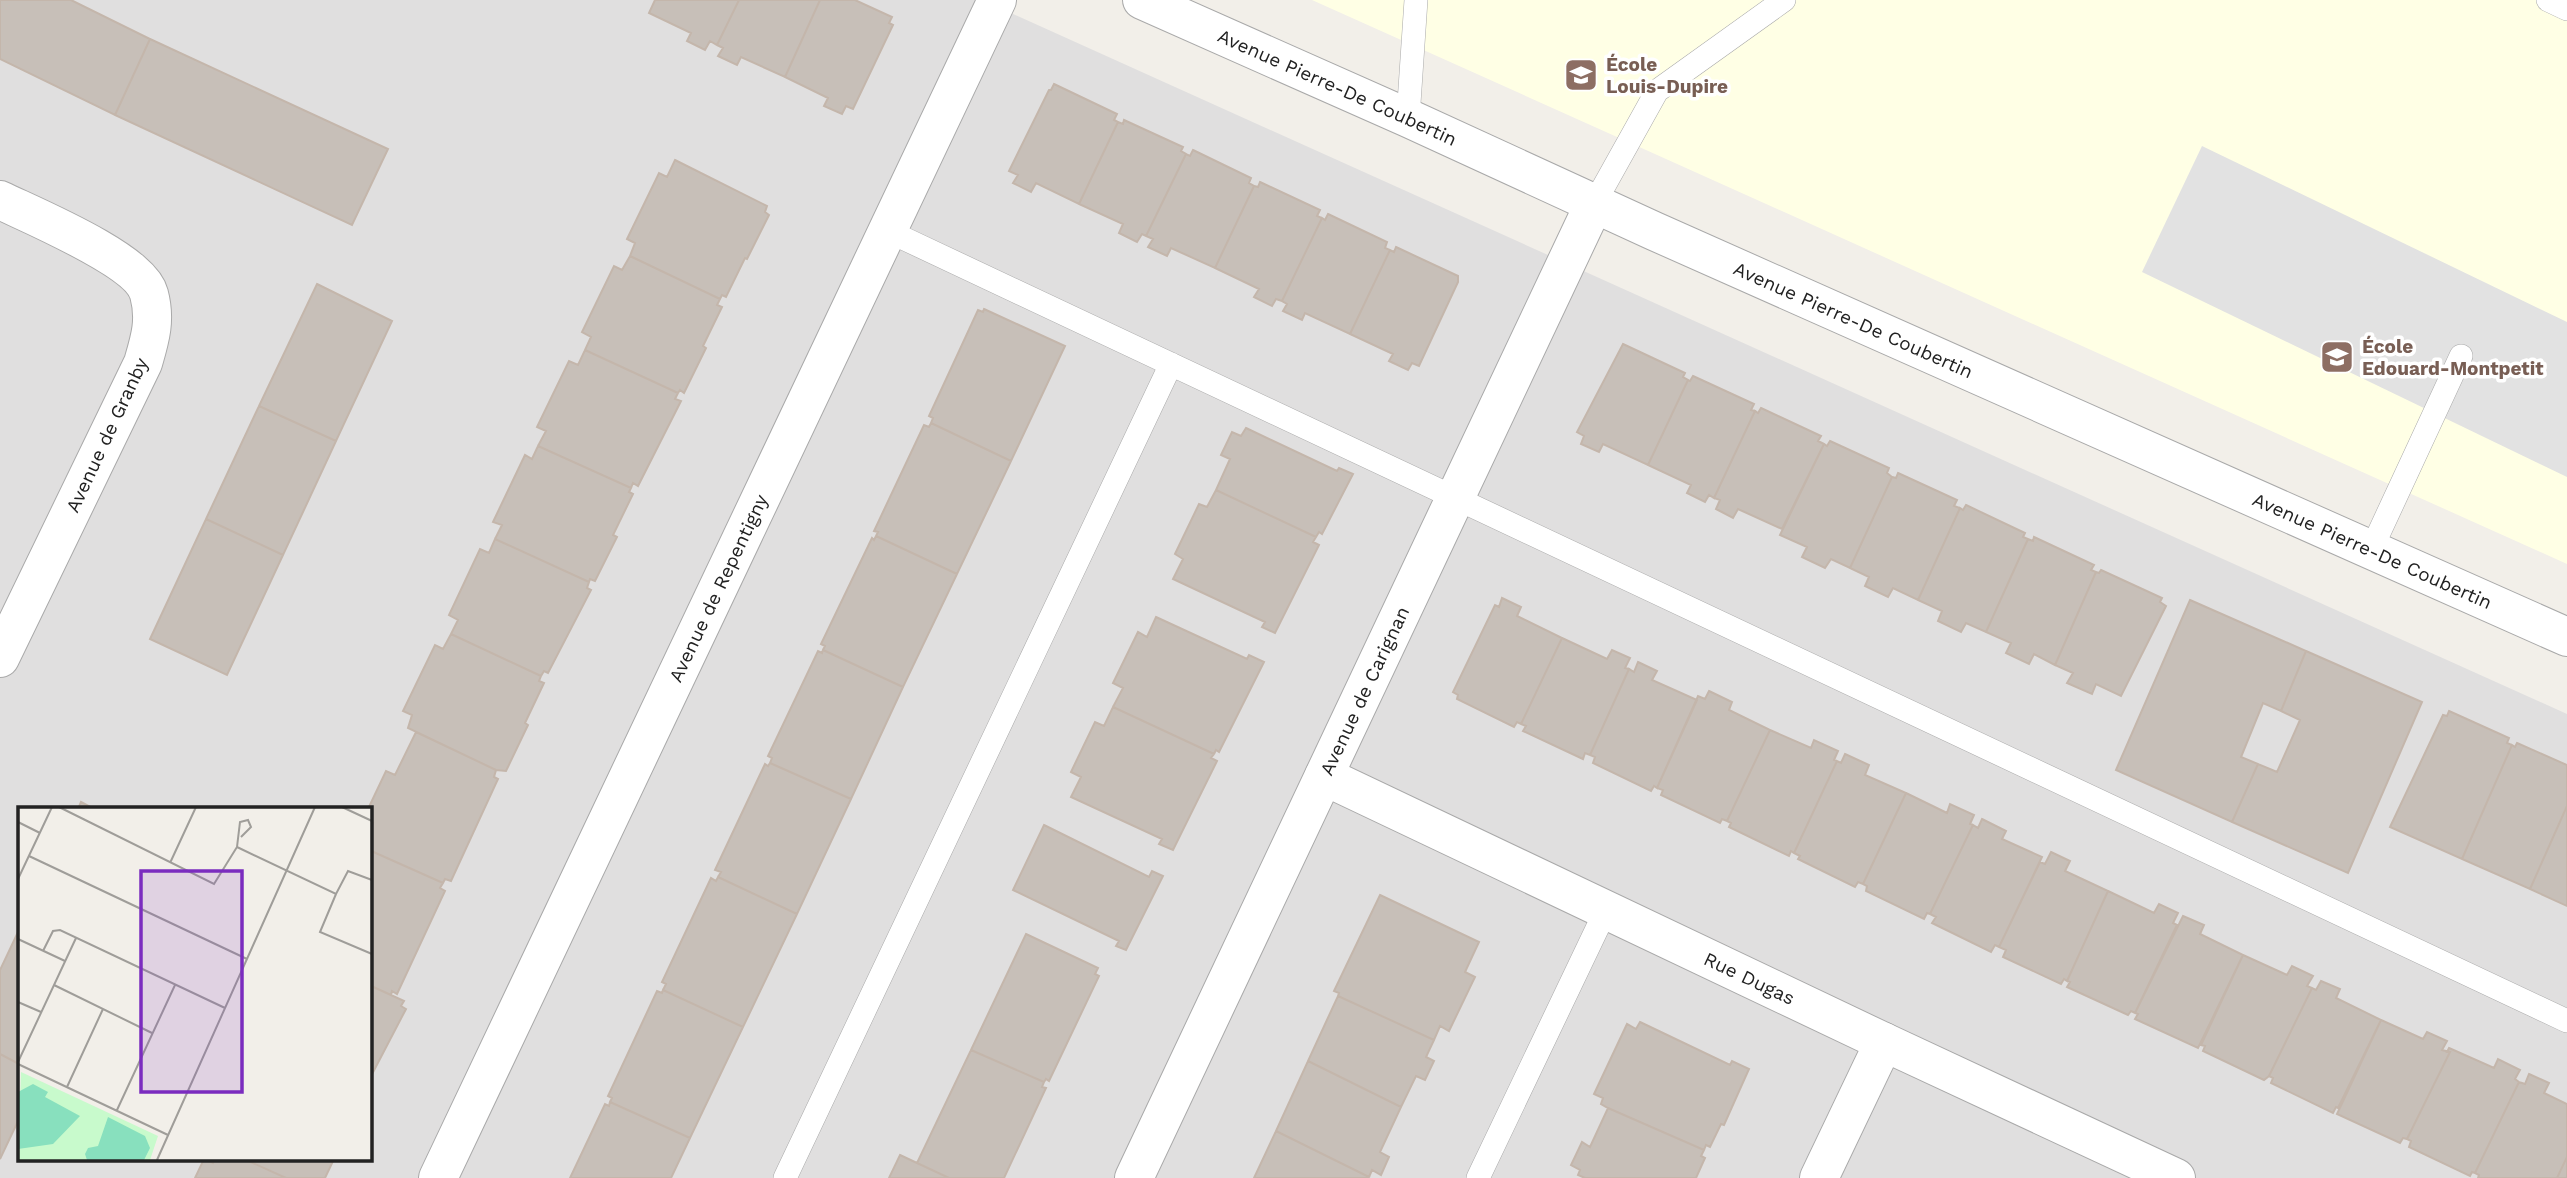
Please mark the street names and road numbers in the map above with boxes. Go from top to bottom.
street label: Avenue Pierre-De Coubertin [1214,24,1461,150]
street label: Avenue Pierre-De Coubertin [1730,256,1977,383]
street label: Avenue de Granby [61,354,153,516]
street label: Avenue Pierre-De Coubertin [2249,487,2496,614]
street label: Avenue de Repentigny [664,490,772,686]
street label: Avenue de Carignan [1314,602,1414,779]
street label: Rue Dugas [1700,947,1799,1009]

